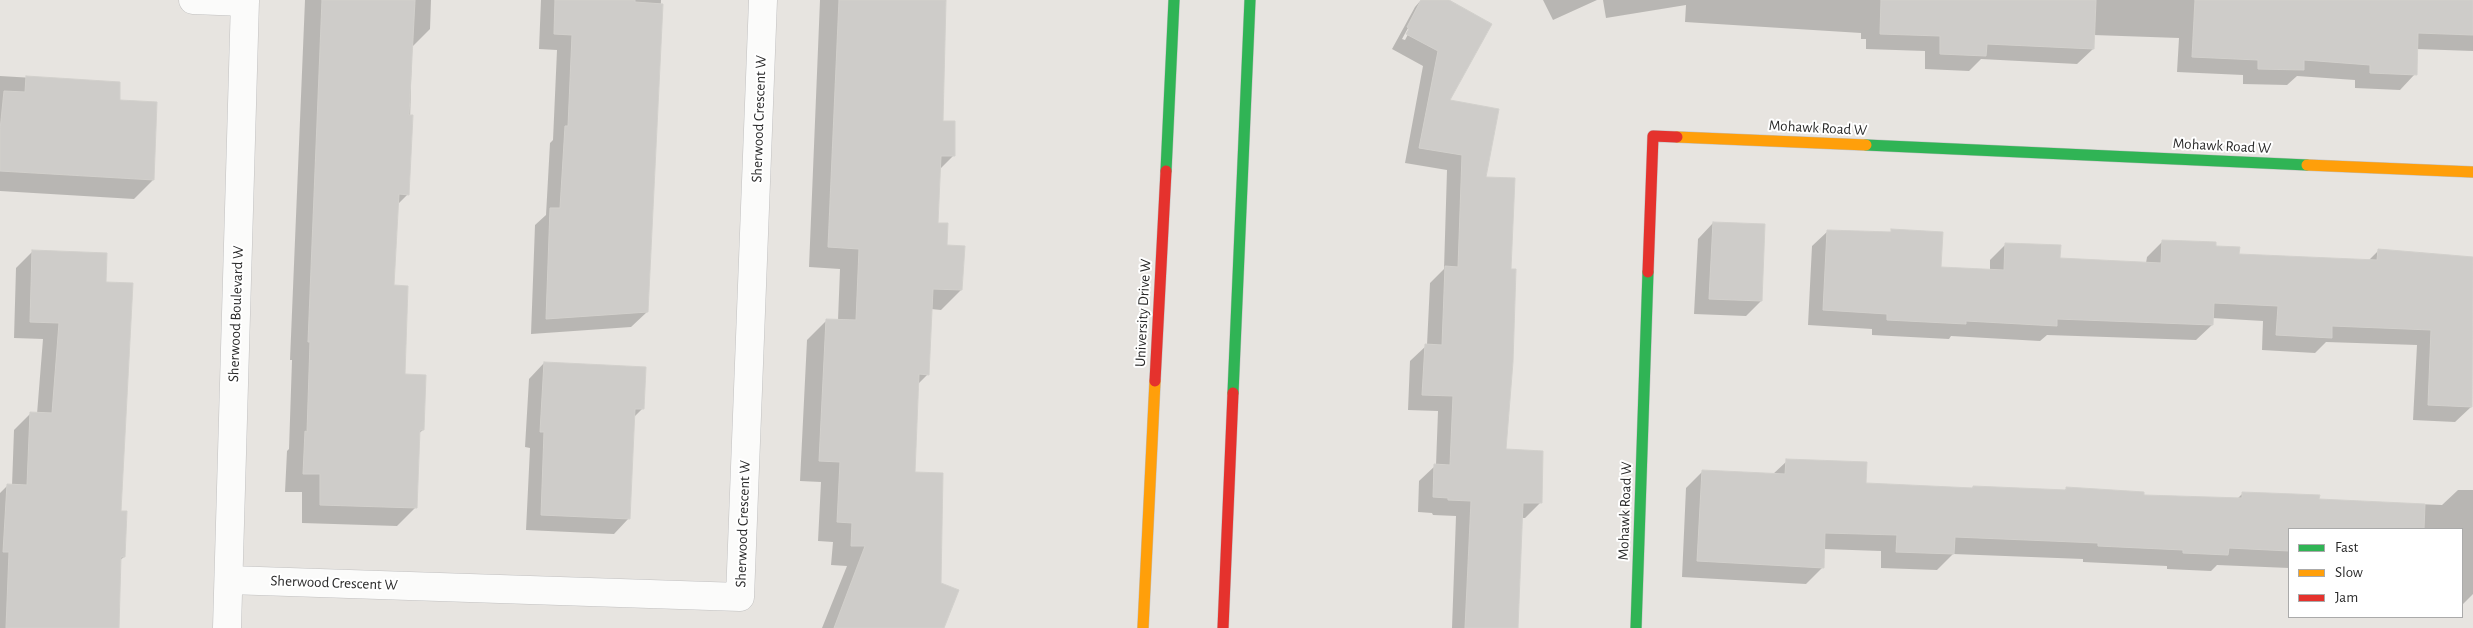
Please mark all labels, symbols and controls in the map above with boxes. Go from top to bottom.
street label: Sherwood Crescent W [748,55,770,183]
street label: Mohawk Road W [1768,116,1868,140]
street label: Mohawk Road W [2172,134,2272,158]
street label: Sherwood Boulevard W [225,246,247,382]
street label: University Drive W [1131,258,1155,368]
street label: Sherwood Crescent W [732,460,754,588]
street label: Mohawk Road W [1614,461,1636,561]
legend [2288,528,2463,618]
text: Fast [2335,540,2358,555]
text: Slow [2335,565,2363,580]
street label: Sherwood Crescent W [270,572,398,594]
text: Jam [2335,590,2358,605]

